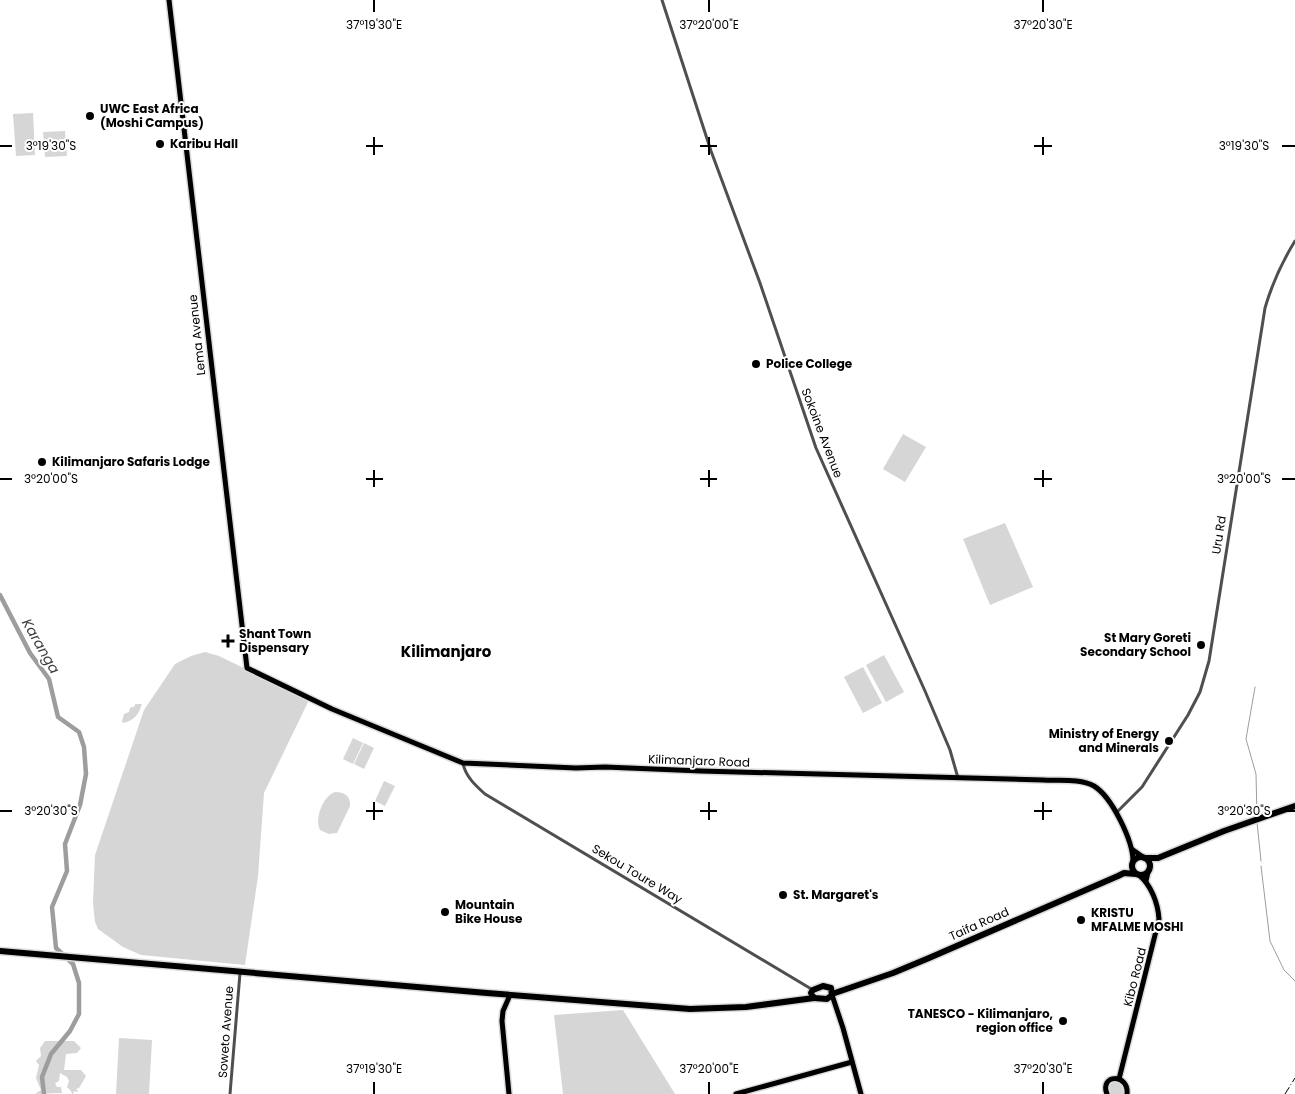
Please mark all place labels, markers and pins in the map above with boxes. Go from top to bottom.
place label: UWC East Africa (Moshi Campus) [100,100,204,131]
marker: UWC East Africa (Moshi Campus) [84,110,96,122]
place label: Karibu Hall [170,135,238,152]
marker: Karibu Hall [154,138,166,150]
place label: Police College [766,355,853,372]
marker: Police College [750,358,762,370]
place label: Kilimanjaro Safaris Lodge [52,453,211,470]
marker: Kilimanjaro Safaris Lodge [36,456,48,468]
place label: Shant Town Dispensary [239,625,311,656]
place label: St Mary Goreti Secondary School [1080,629,1191,660]
marker: Shant Town Dispensary [221,634,235,648]
marker: St Mary Goreti Secondary School [1195,639,1207,651]
place label: Ministry of Energy and Minerals [1049,725,1159,756]
marker: Ministry of Energy and Minerals [1163,735,1175,747]
place label: St. Margaret's [793,886,879,903]
marker: St. Margaret's [777,889,789,901]
place label: Mountain Bike House [455,896,523,927]
place label: KRISTU MFALME MOSHI [1091,904,1183,935]
marker: Mountain Bike House [439,906,451,918]
marker: KRISTU MFALME MOSHI [1075,914,1087,926]
place label: TANESCO - Kilimanjaro, region office [908,1005,1054,1036]
marker: TANESCO - Kilimanjaro, region office [1057,1015,1069,1027]

